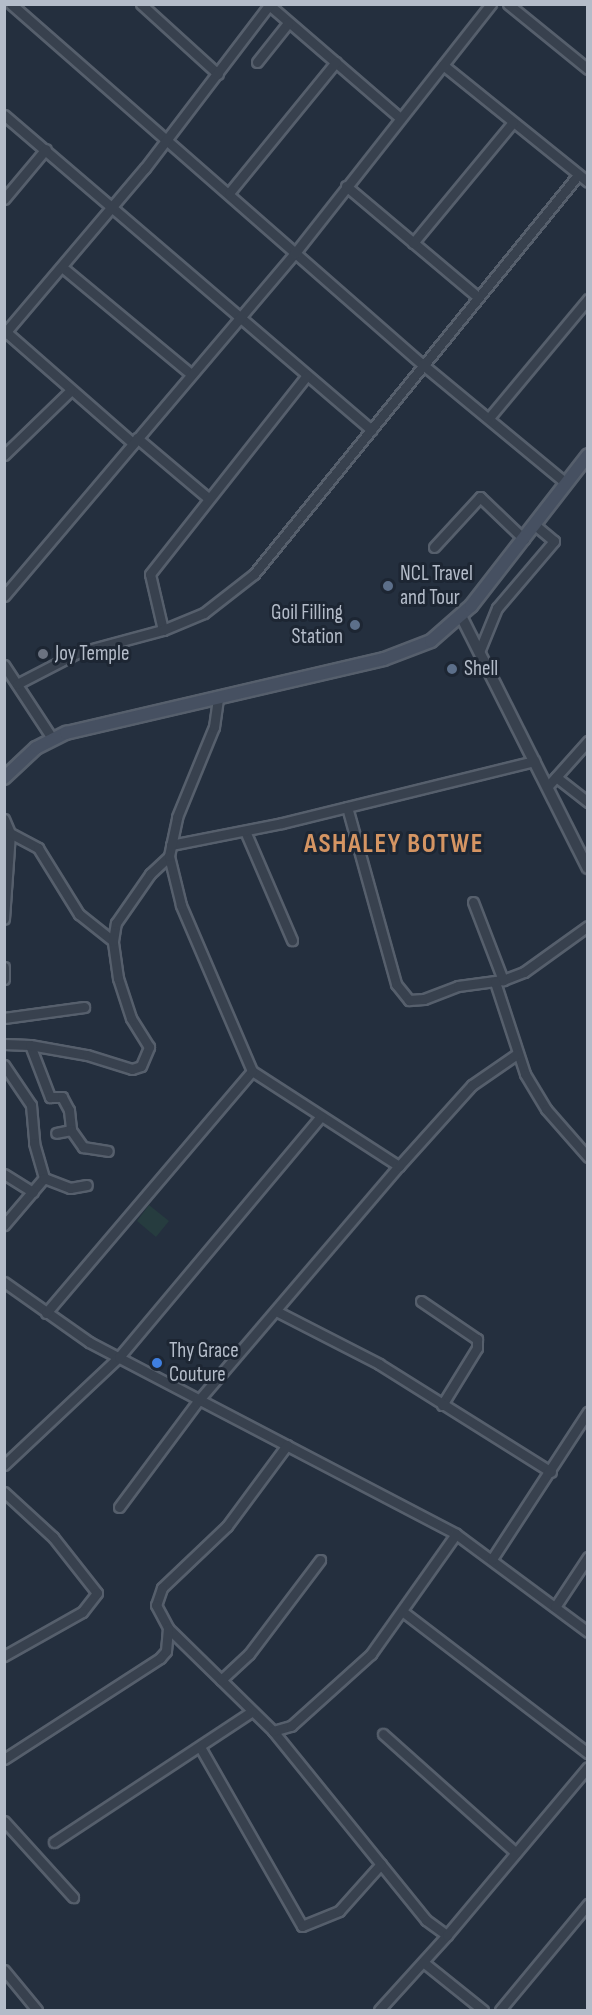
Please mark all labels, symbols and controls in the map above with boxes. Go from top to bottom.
place label: NCL Travel and Tour [400,561,473,611]
marker: NCL Travel and Tour [381,579,395,593]
place label: Goil Filling Station [271,600,343,650]
marker: Goil Filling Station [348,618,362,632]
place label: Joy Temple [55,641,129,667]
marker: Joy Temple [36,647,50,661]
place label: Shell [464,656,498,682]
marker: Shell [445,662,459,676]
district label: ASHALEY BOTWE [304,829,484,861]
place label: Thy Grace Couture [169,1338,239,1388]
marker: Thy Grace Couture [150,1356,164,1370]

